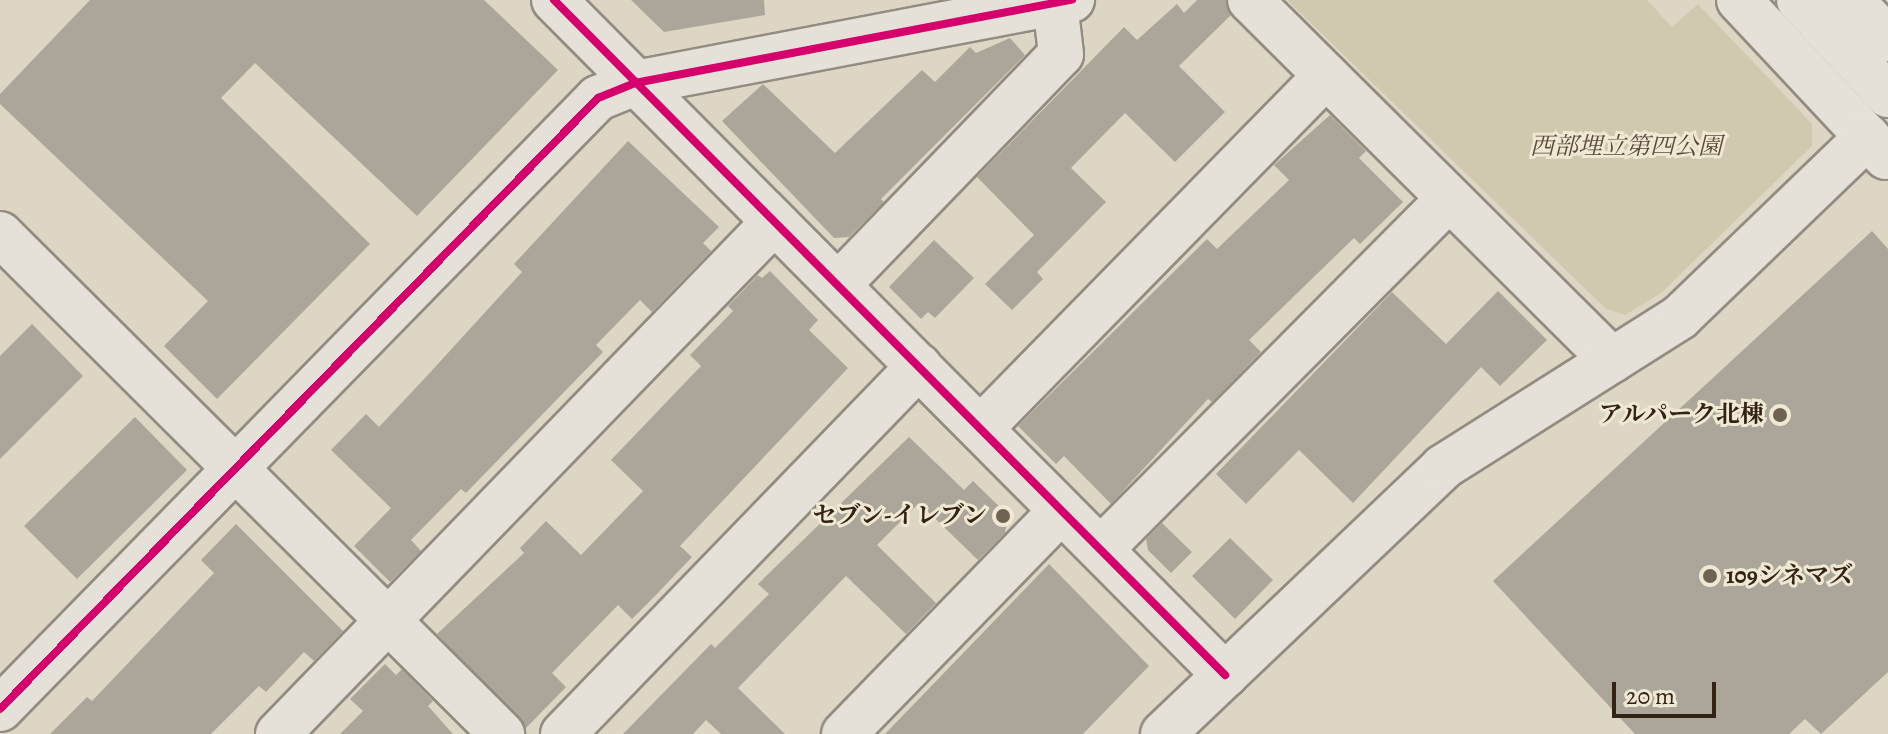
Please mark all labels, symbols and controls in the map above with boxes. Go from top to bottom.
park label: 西部埋立第四公園 [1530,133,1722,161]
place label: アルパーク北棟 [1596,401,1764,429]
marker: アルパーク北棟 [1771,406,1789,424]
place label: セブン-イレブン [810,502,987,530]
marker: セブン-イレブン [994,507,1012,525]
place label: 109シネマズ [1726,562,1854,590]
marker: 109シネマズ [1701,567,1719,585]
scale bar [1616,666,1720,716]
text: 20 m [1626,680,1675,712]

